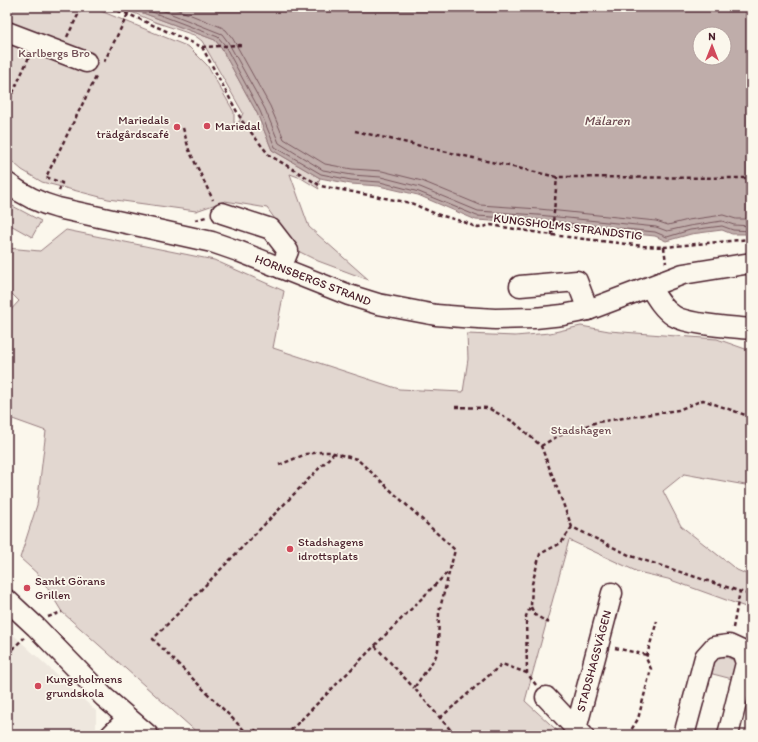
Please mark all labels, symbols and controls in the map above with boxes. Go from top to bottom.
north arrow [692,26,732,66]
text: N [708,30,716,43]
park label: Karlbergs Bro [18,46,90,60]
place label: Mariedals trädgårdscafé [96,113,169,141]
water label: Mälaren [584,113,631,128]
place label: Mariedal [215,119,261,133]
marker: Mariedal [202,121,212,131]
marker: Mariedals trädgårdscafé [172,122,182,132]
street label: KUNGSHOLMS STRANDSTIG [493,211,643,243]
street label: HORNSBERGS STRAND [253,251,373,309]
park label: Stadshagen [551,423,611,437]
place label: Stadshagens idrottsplats [298,535,364,563]
marker: Stadshagens idrottsplats [285,544,295,554]
place label: Sankt Görans Grillen [35,574,105,602]
marker: Sankt Görans Grillen [22,583,32,593]
street label: STADSHAGSVÄGEN [574,609,614,713]
place label: Kungsholmens grundskola [46,672,122,700]
marker: Kungsholmens grundskola [33,681,43,691]

